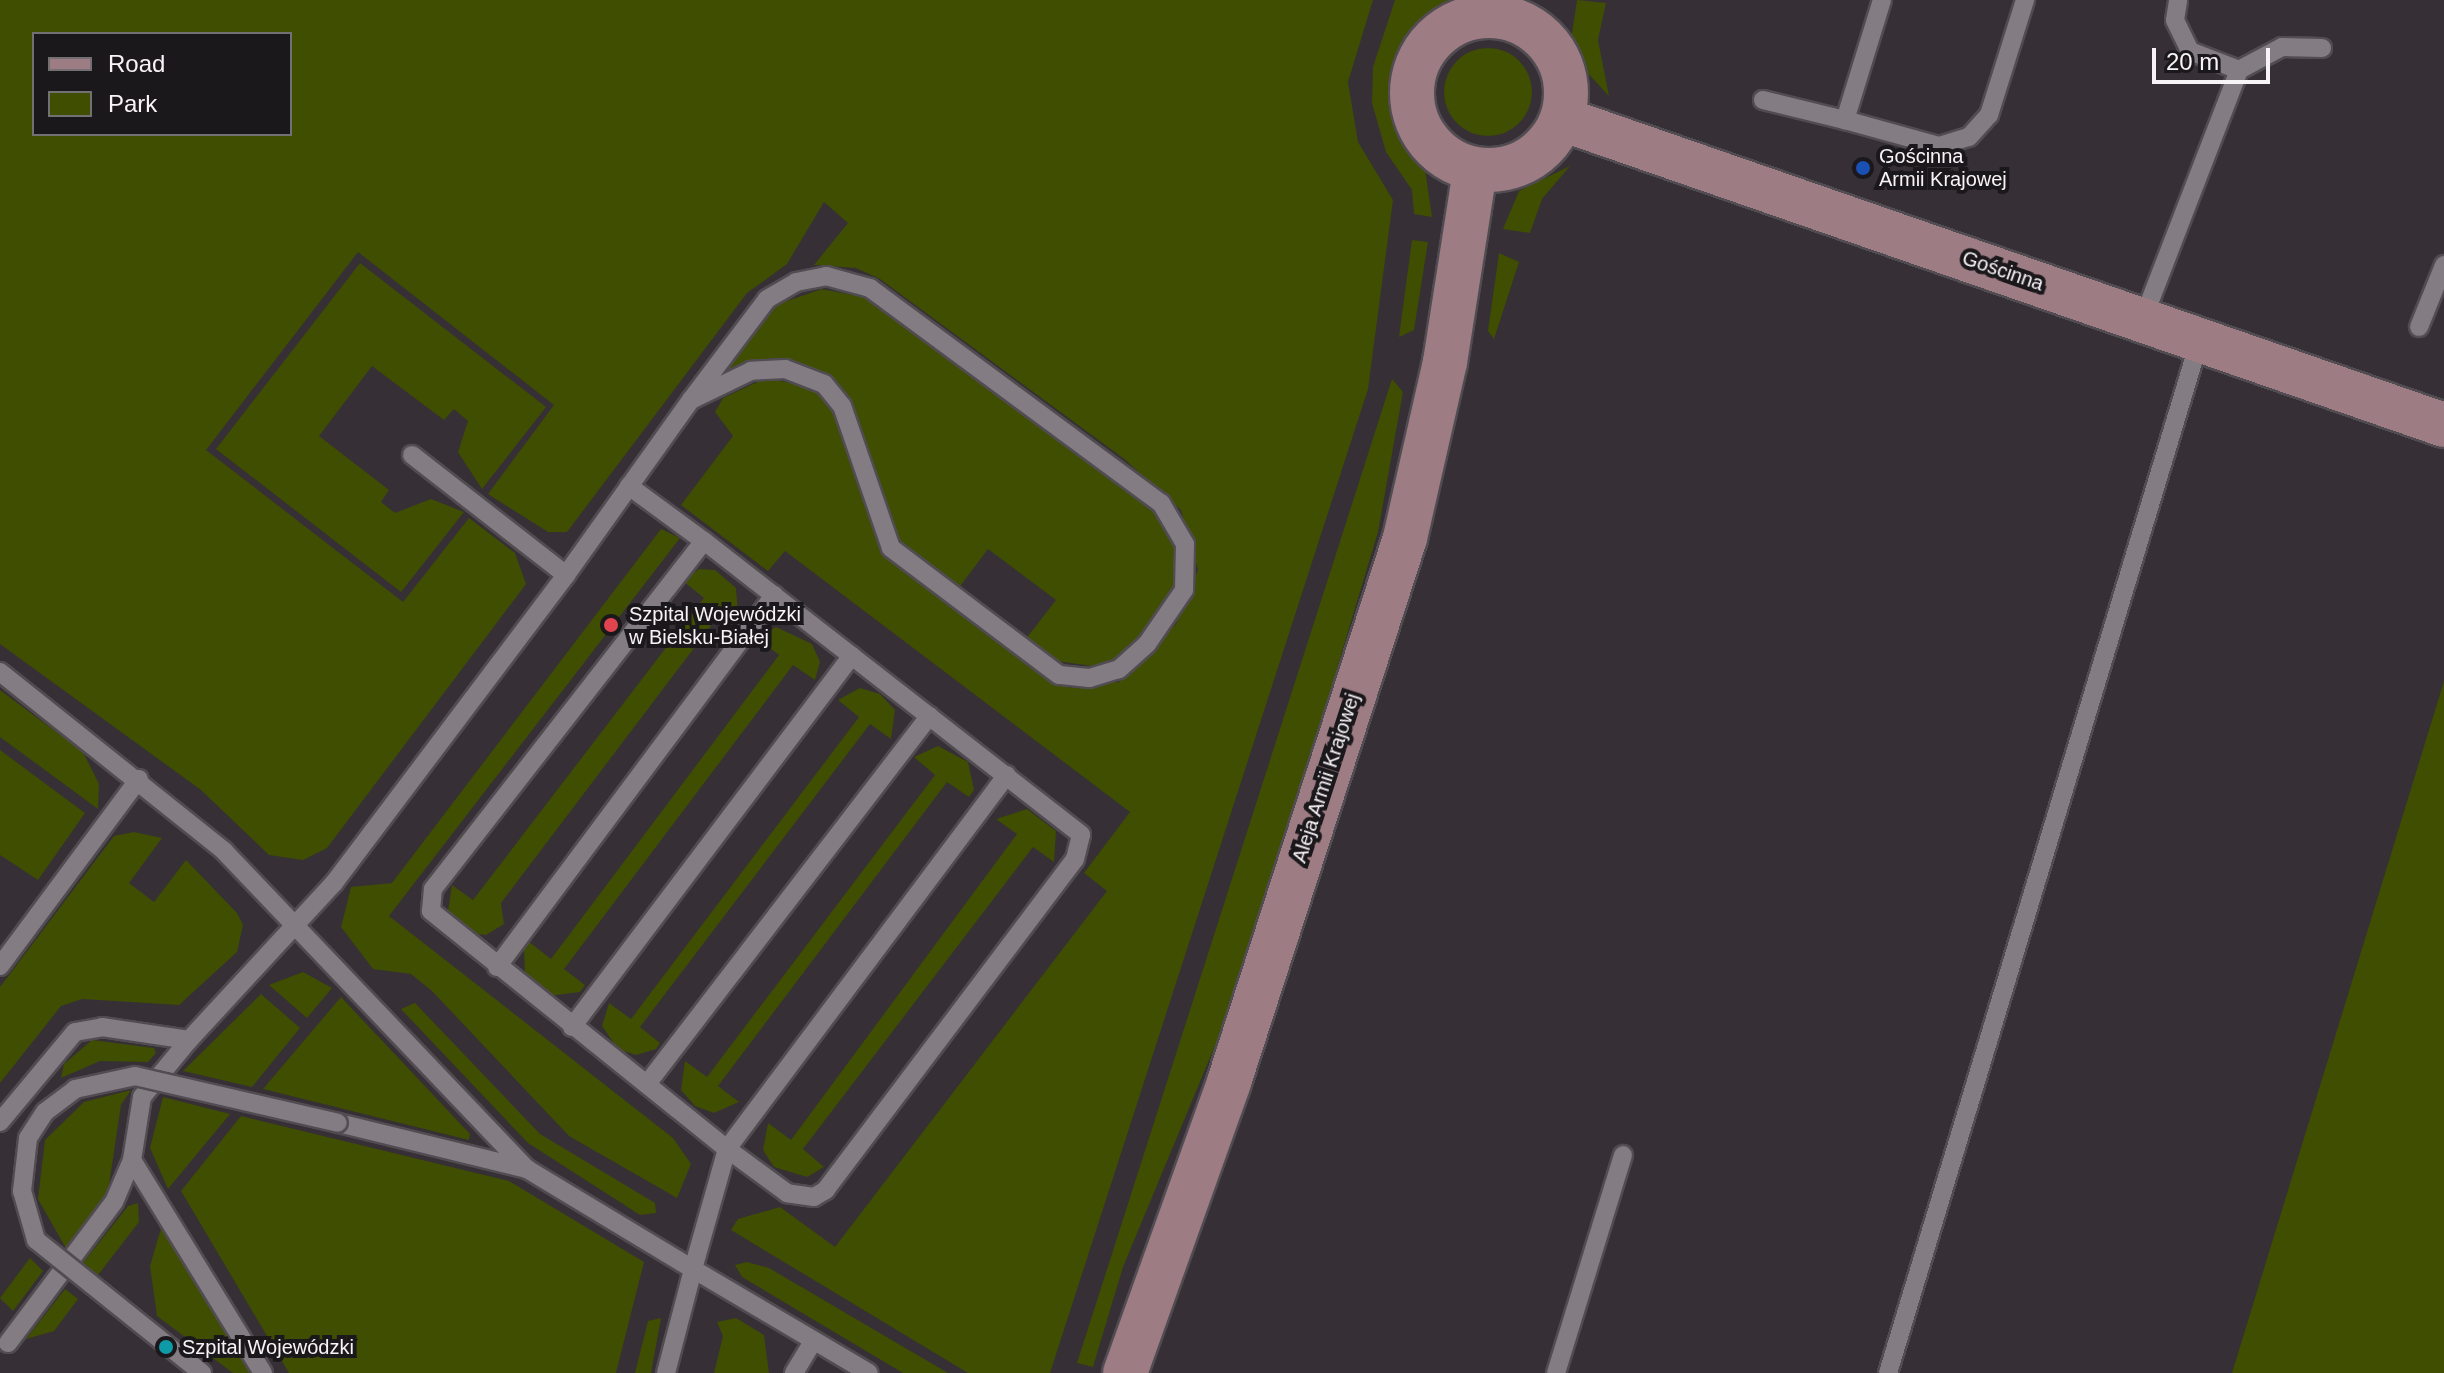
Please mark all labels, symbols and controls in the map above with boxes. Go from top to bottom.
legend [32,32,292,136]
scale bar [2156,32,2274,82]
text: 20 m [2166,48,2219,75]
text: Road [108,50,165,77]
text: Park [108,90,157,117]
place label: Gościnna Armii Krajowej [1879,144,2007,191]
marker: Gościnna Armii Krajowej [1854,159,1872,177]
street label: Gościnna [1959,246,2047,296]
place label: Szpital Wojewódzki w Bielsku-Białej [629,602,801,649]
marker: Szpital Wojewódzki w Bielsku-Białej [600,614,622,636]
street label: Aleja Armii Krajowej [1287,690,1365,866]
place label: Szpital Wojewódzki [182,1335,354,1359]
marker: Szpital Wojewódzki [157,1338,175,1356]

